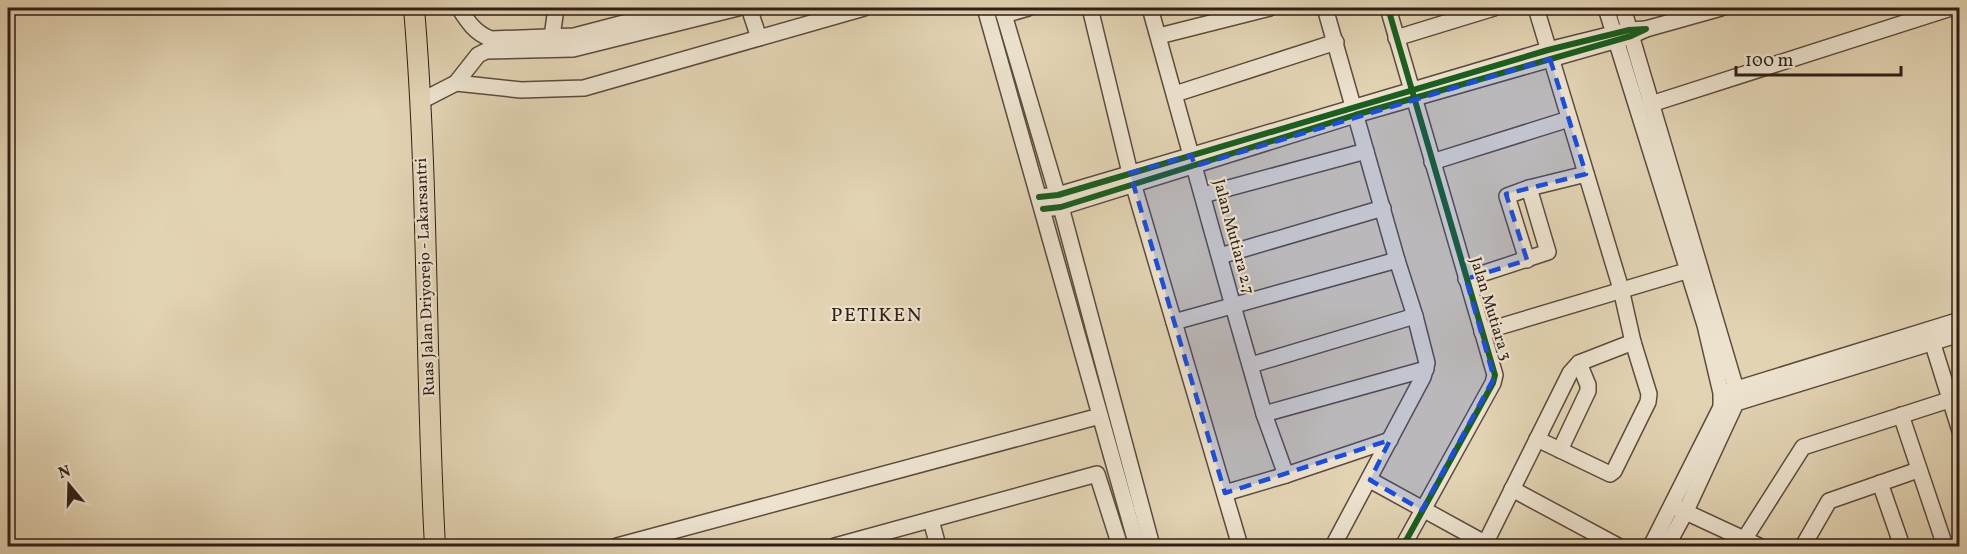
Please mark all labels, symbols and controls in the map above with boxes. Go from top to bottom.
scale bar [1736,39,1901,77]
text: 100 m [1745,49,1794,74]
street label: Ruas Jalan Driyorejo - Lakarsantri [411,157,441,397]
street label: Jalan Mutiara 2.7 [1207,177,1259,297]
street label: Jalan Mutiara 3 [1464,255,1516,363]
district label: PETIKEN [831,302,923,330]
north arrow [39,455,99,515]
text: N [56,460,74,485]

